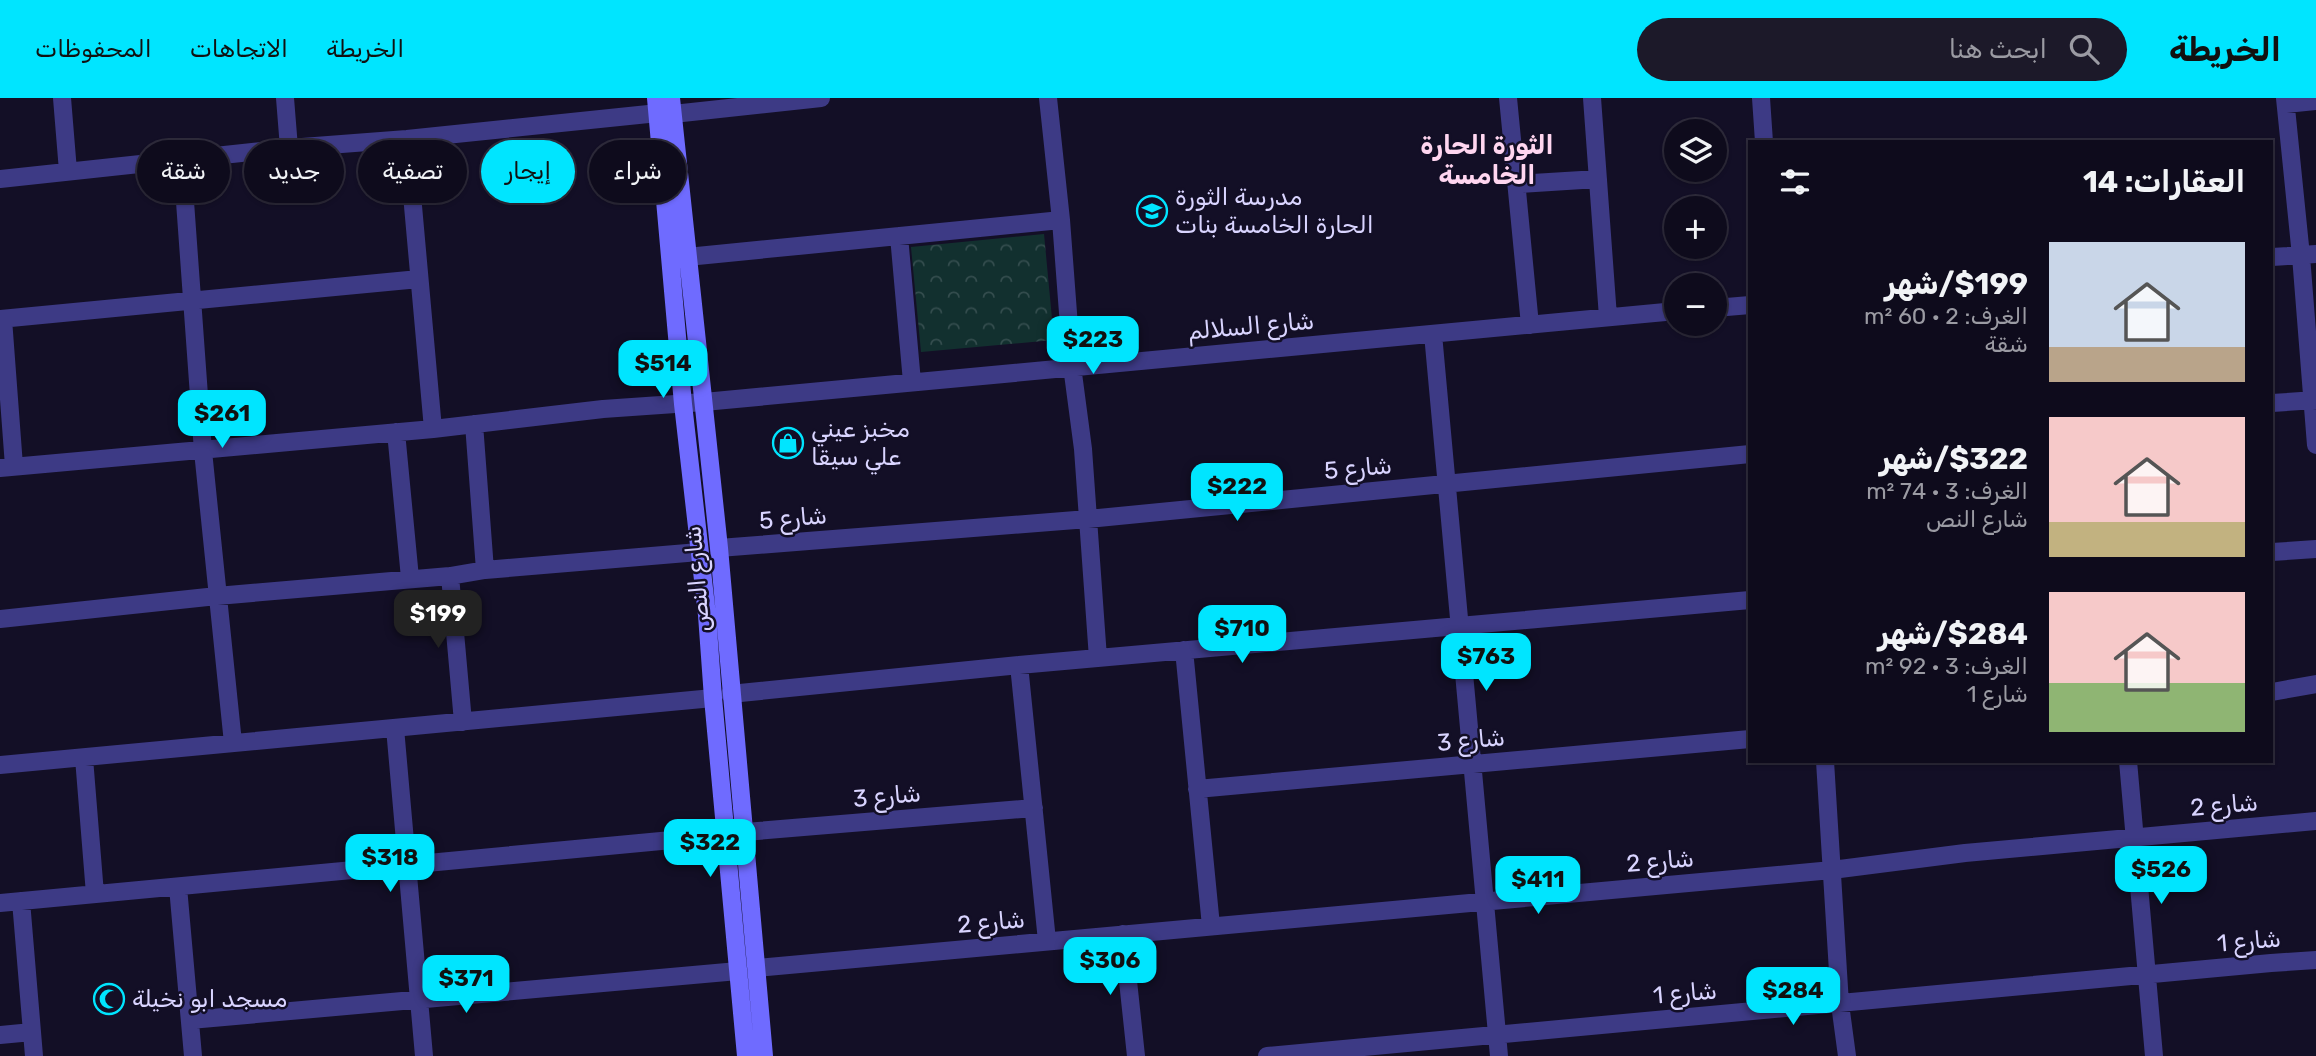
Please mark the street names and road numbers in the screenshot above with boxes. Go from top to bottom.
street label: شارع السلالم [1187,307,1316,347]
street label: شارع 5 [1323,451,1393,487]
street label: شارع 5 [758,501,828,537]
street label: شارع النص [678,525,718,633]
street label: شارع 3 [1436,723,1506,759]
street label: شارع 3 [852,779,922,815]
street label: شارع 2 [2189,788,2259,824]
street label: شارع 2 [1625,844,1695,880]
street label: شارع 2 [956,905,1026,941]
street label: شارع 1 [2216,924,2282,960]
street label: شارع 1 [1652,976,1718,1012]

